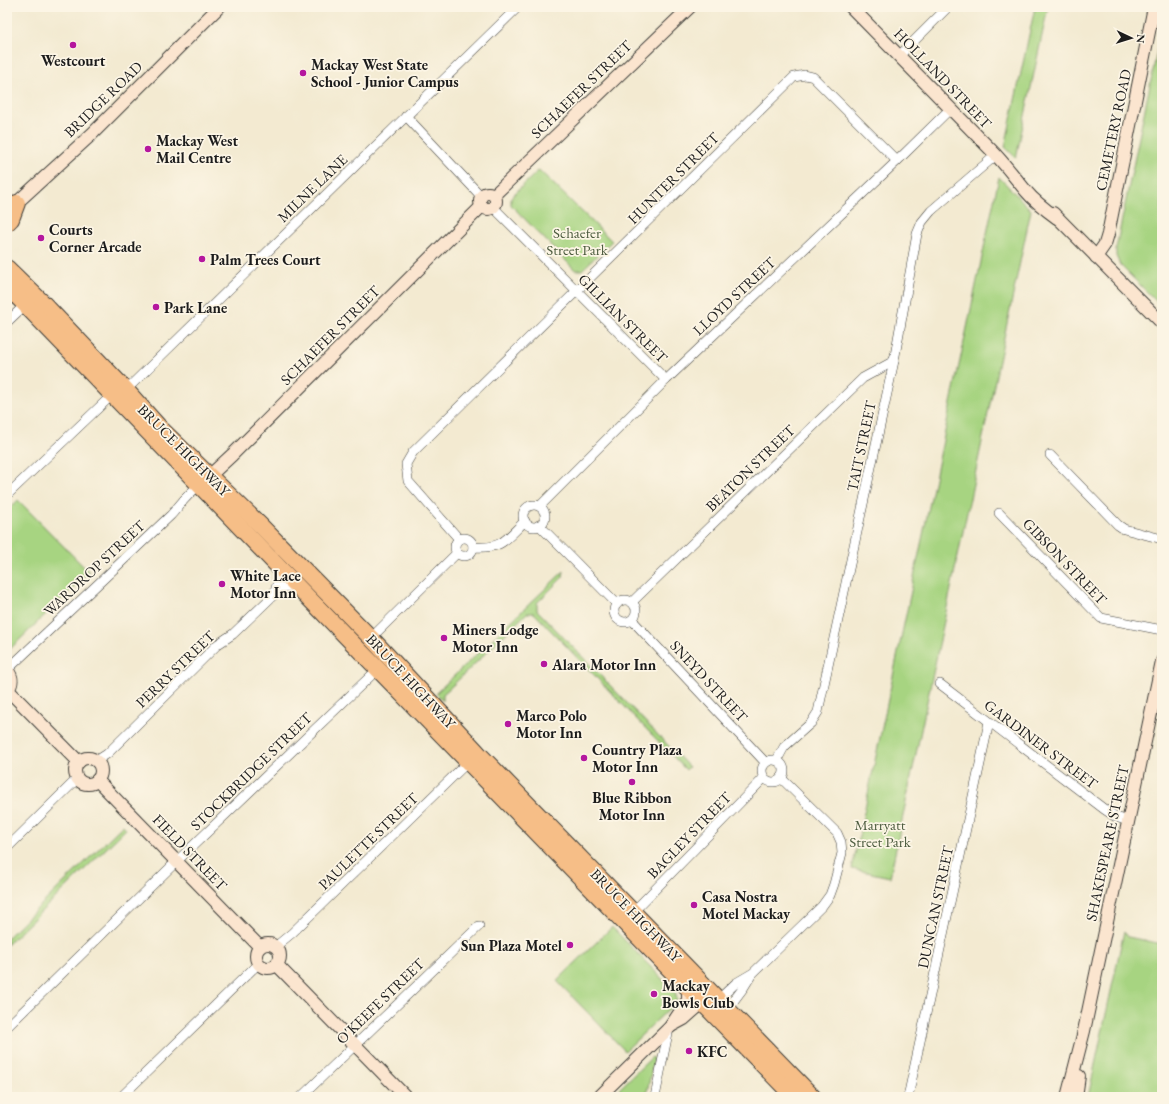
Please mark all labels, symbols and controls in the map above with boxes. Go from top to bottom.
north arrow [1111,18,1151,58]
street label: HOLLAND STREET [890,24,996,133]
text: N [1134,34,1148,44]
street label: SCHAEFER STREET [527,35,636,142]
marker: Westcourt [68,40,78,50]
place label: Westcourt [41,51,106,70]
place label: Mackay West State School - Junior Campus [311,55,459,91]
street label: BRIDGE ROAD [60,57,146,141]
street label: CEMETERY ROAD [1091,67,1135,193]
marker: Mackay West State School - Junior Campus [298,68,308,78]
street label: HUNTER STREET [623,127,724,228]
place label: Mackay West Mail Centre [156,131,238,167]
marker: Mackay West Mail Centre [143,144,153,154]
street label: MILNE LANE [273,149,351,226]
place label: Courts Corner Arcade [49,220,142,256]
park label: Schaefer Street Park [546,223,609,259]
marker: Courts Corner Arcade [36,233,46,243]
place label: Palm Trees Court [210,250,321,269]
street label: LLOYD STREET [689,252,780,339]
marker: Palm Trees Court [197,254,207,264]
street label: GILLIAN STREET [574,269,672,367]
street label: SCHAEFER STREET [276,281,384,389]
place label: Park Lane [164,298,227,317]
marker: Park Lane [151,302,161,312]
street label: TAIT STREET [842,398,880,493]
street label: BRUCE HIGHWAY [134,400,235,501]
street label: BEATON STREET [701,420,799,515]
street label: GIBSON STREET [1019,514,1112,609]
street label: WARDROP STREET [39,515,150,620]
place label: White Lace Motor Inn [230,566,301,602]
marker: White Lace Motor Inn [217,579,227,589]
place label: Miners Lodge Motor Inn [452,620,539,656]
street label: PERRY STREET [131,626,219,712]
street label: BRUCE HIGHWAY [362,630,461,733]
marker: Miners Lodge Motor Inn [439,633,449,643]
street label: SNEYD STREET [666,636,752,727]
place label: Alara Motor Inn [551,655,657,674]
marker: Alara Motor Inn [539,659,549,669]
street label: GARDINER STREET [981,695,1102,793]
place label: Marco Polo Motor Inn [516,706,587,742]
street label: STOCKBRIDGE STREET [186,707,317,834]
marker: Marco Polo Motor Inn [503,719,513,729]
place label: Country Plaza Motor Inn [592,740,682,776]
marker: Country Plaza Motor Inn [579,753,589,763]
street label: SHAKESPEARE STREET [1081,762,1133,923]
marker: Blue Ribbon Motor Inn [627,777,637,787]
street label: BAGLEY STREET [643,787,736,882]
street label: PAULETTE STREET [314,788,423,894]
place label: Blue Ribbon Motor Inn [592,788,672,824]
street label: FIELD STREET [149,810,232,895]
park label: Marryatt Street Park [849,815,912,851]
street label: DUNCAN STREET [913,843,957,970]
street label: BRUCE HIGHWAY [587,864,686,967]
place label: Casa Nostra Motel Mackay [702,887,791,923]
marker: Casa Nostra Motel Mackay [689,900,699,910]
place label: Sun Plaza Motel [461,936,563,955]
marker: Sun Plaza Motel [565,940,575,950]
street label: O'KEEFE STREET [332,953,429,1048]
place label: Mackay Bowls Club [662,976,734,1012]
marker: Mackay Bowls Club [649,989,659,999]
place label: KFC [697,1042,727,1061]
marker: KFC [684,1046,694,1056]

